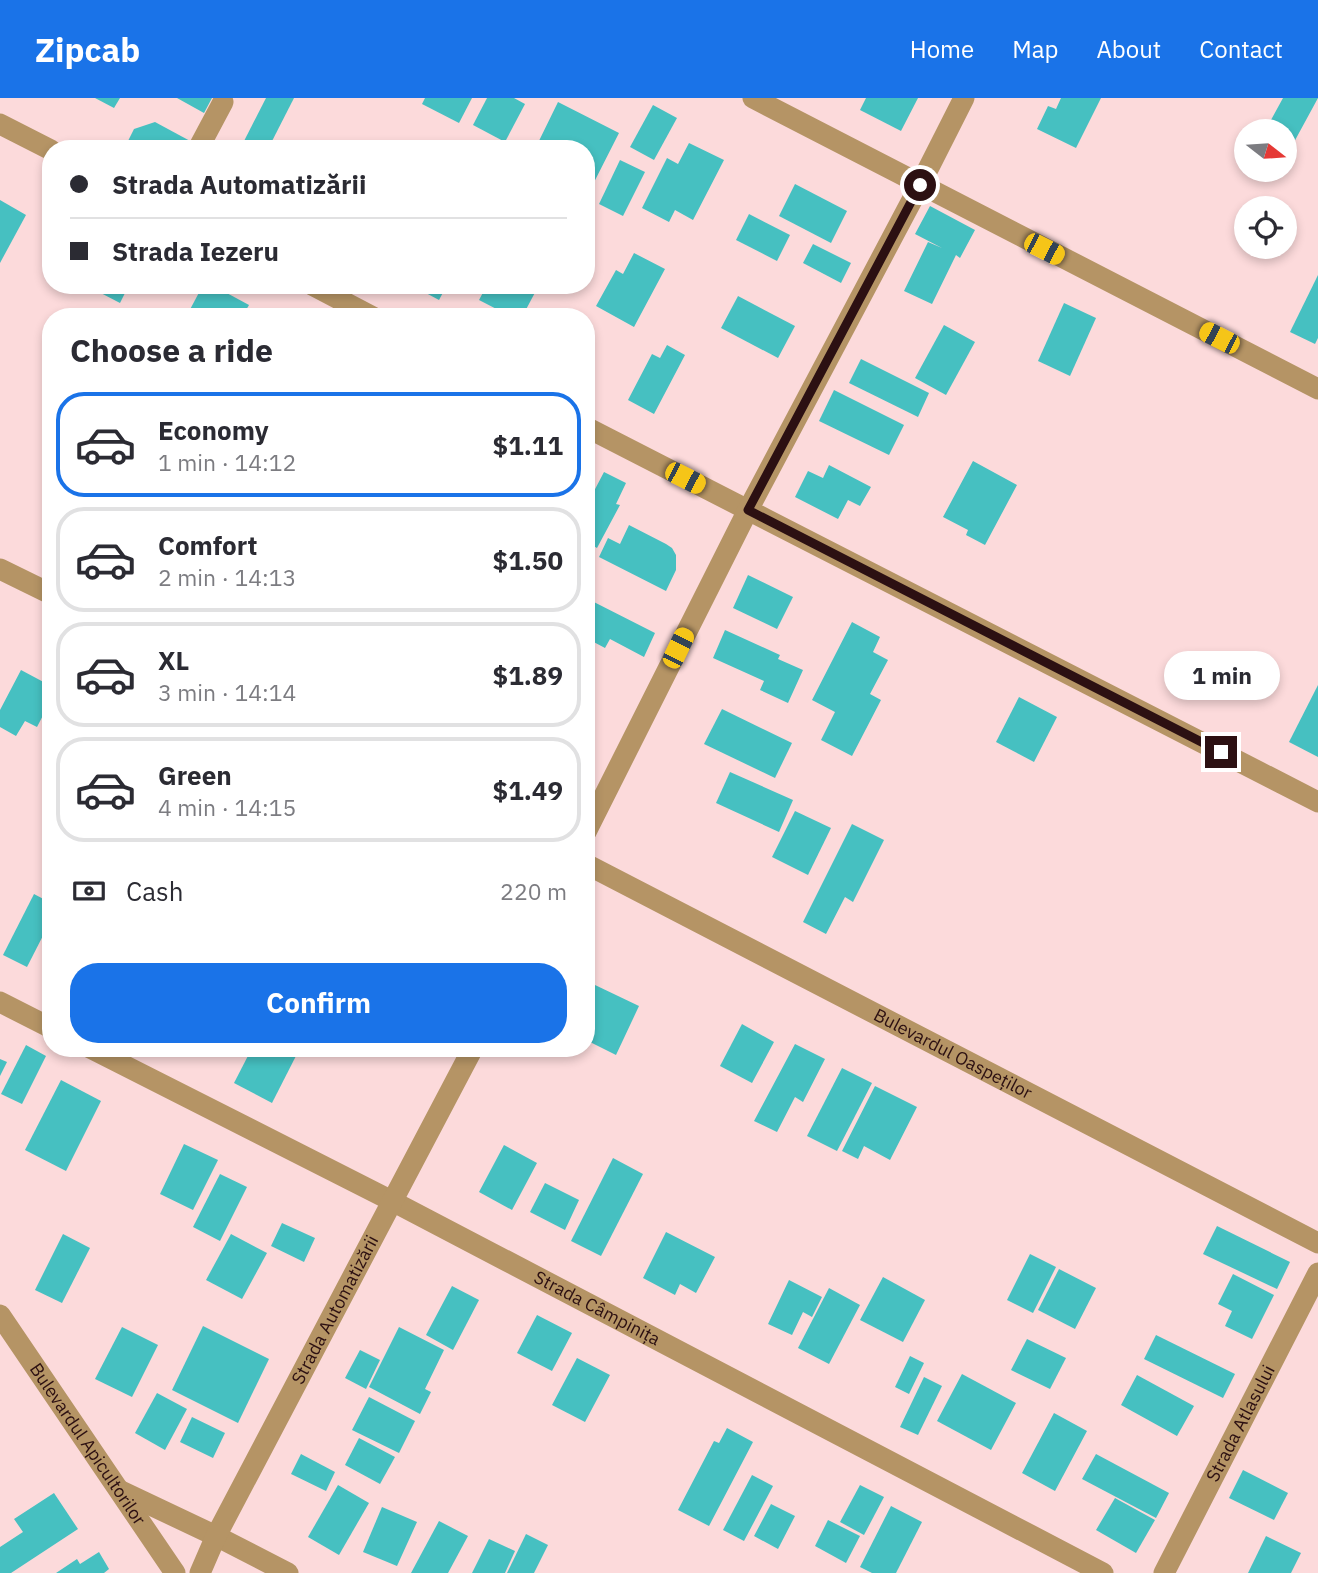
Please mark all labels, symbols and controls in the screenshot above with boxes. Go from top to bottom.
text: Zipcab [35,28,140,71]
text: Home [910,33,974,65]
text: Map [1012,33,1058,65]
text: About [1096,33,1161,65]
text: Contact [1199,33,1283,65]
north arrow [1234,119,1297,182]
map controls [1234,119,1297,259]
text: Strada Automatizării [112,167,366,201]
route start [904,169,936,201]
button: locate [1234,196,1297,259]
car [1021,230,1068,268]
text: Strada Iezeru [112,234,279,268]
car [1196,319,1243,357]
text: Choose a ride [70,329,273,371]
icon: car [74,413,137,476]
text: Economy [158,413,269,447]
text: $1.11 [493,428,563,462]
text: 1 min · 14:12 [158,447,296,477]
car [662,459,709,497]
icon: car [74,528,137,591]
text: Comfort [158,528,257,562]
text: $1.50 [493,543,563,577]
text: 2 min · 14:13 [158,562,296,592]
car [660,625,697,671]
icon: car [74,643,137,706]
text: XL [158,643,189,677]
callout: 1 min [1163,650,1279,700]
text: $1.89 [493,658,563,692]
text: 1 min [1192,660,1252,690]
text: 3 min · 14:14 [158,677,296,707]
route end [1205,736,1237,768]
icon: car [74,758,137,821]
text: Green [158,758,232,792]
text: $1.49 [493,773,563,807]
text: 4 min · 14:15 [158,792,296,822]
icon: cash [70,872,108,910]
text: Cash [126,874,183,908]
text: 220 m [500,876,567,906]
button: Confirm [70,963,567,1043]
street label: Bulevardul Oaspeților [870,1003,1036,1104]
street label: Strada Automatizării [286,1231,383,1388]
street label: Strada Câmpinița [530,1265,665,1351]
street label: Bulevardul Apicultorilor [25,1358,151,1530]
street label: Strada Atlasului [1201,1361,1280,1486]

